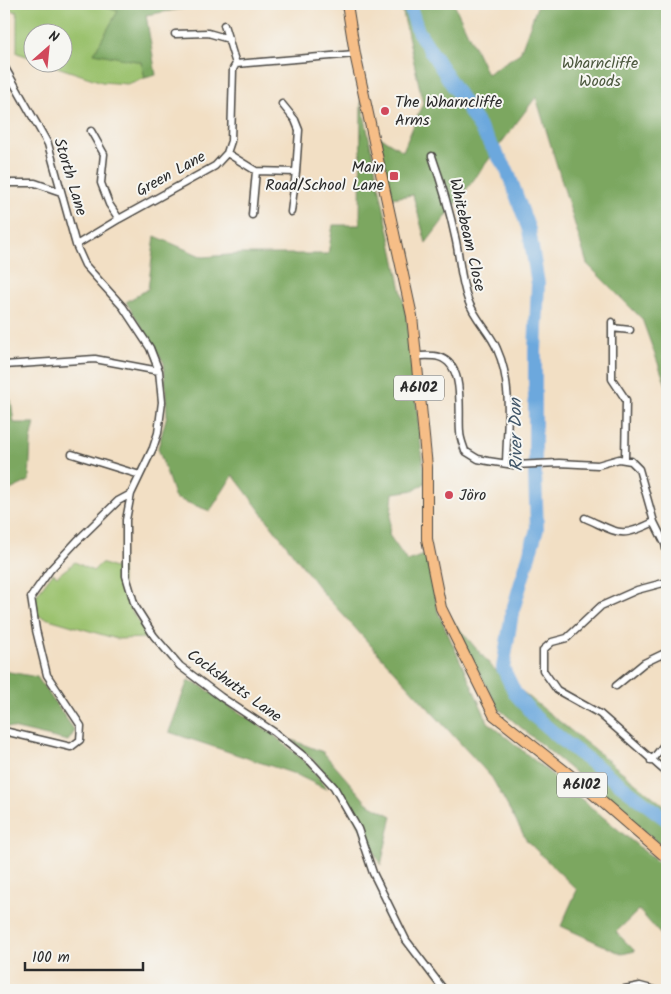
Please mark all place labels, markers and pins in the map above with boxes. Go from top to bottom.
place label: The Wharncliffe Arms [395,90,502,133]
marker: The Wharncliffe Arms [379,105,391,117]
place label: Main Road/School Lane [265,155,384,198]
marker: Main Road/School Lane [388,170,400,182]
place label: Jöro [459,483,486,508]
marker: Jöro [443,489,455,501]

